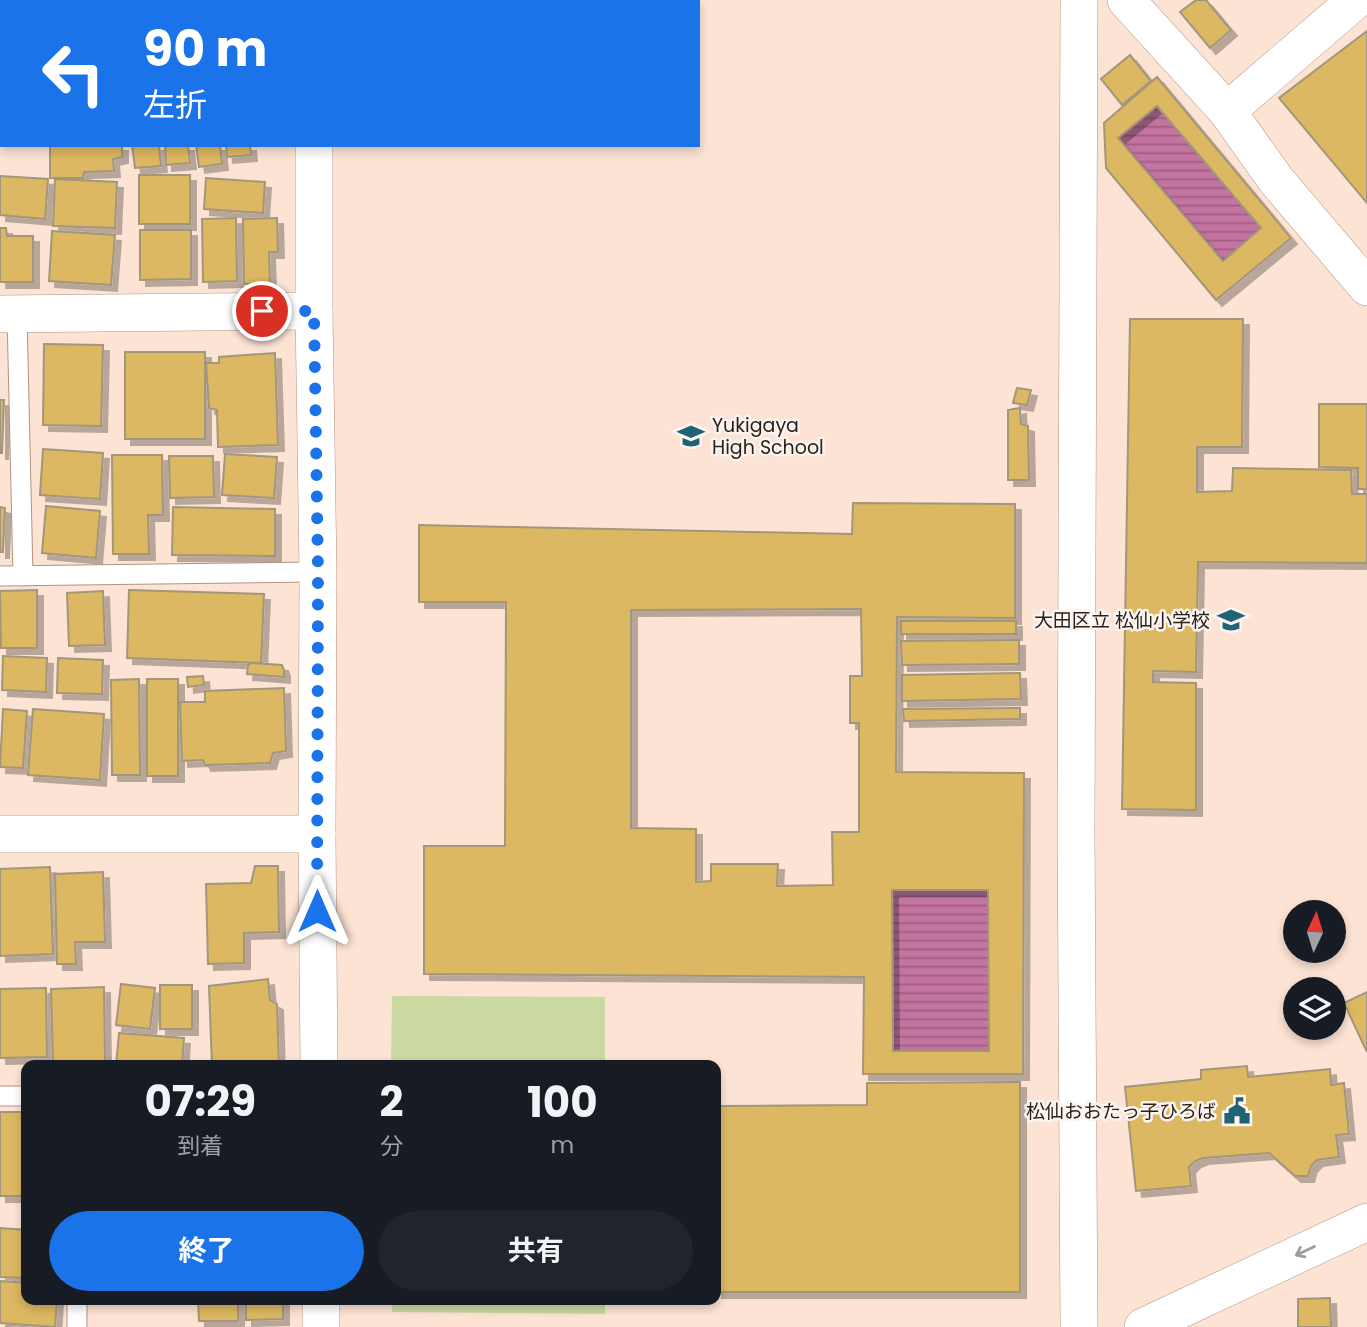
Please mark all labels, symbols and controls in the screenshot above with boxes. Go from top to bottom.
text: 90 m [143,15,267,83]
icon: left [28,28,119,119]
text: 左折 [143,82,207,127]
pin [232,281,292,341]
icon: arrive [243,292,281,330]
place label: Yukigaya High School [712,412,824,461]
school or university icon: Yukigaya High School [676,421,706,451]
school or university icon: 大田区立 松仙小学校 [1216,605,1246,635]
place label: 大田区立 松仙小学校 [1034,607,1210,634]
position arrow [280,874,354,948]
north arrow [1283,900,1346,962]
map controls [1283,900,1346,1040]
button: layers [1283,977,1346,1040]
text: 07:29 [144,1072,256,1131]
text: 2 [380,1072,404,1131]
text: 100 [527,1073,598,1132]
public building icon: 松仙おおたっ子ひろば [1222,1096,1252,1126]
place label: 松仙おおたっ子ひろば [1026,1098,1216,1125]
text: m [550,1129,574,1161]
text: 到着 [177,1130,223,1162]
text: 分 [380,1130,403,1162]
button: 終了 [49,1211,364,1291]
button: 共有 [378,1211,693,1291]
one-way arrow [1295,1245,1316,1258]

